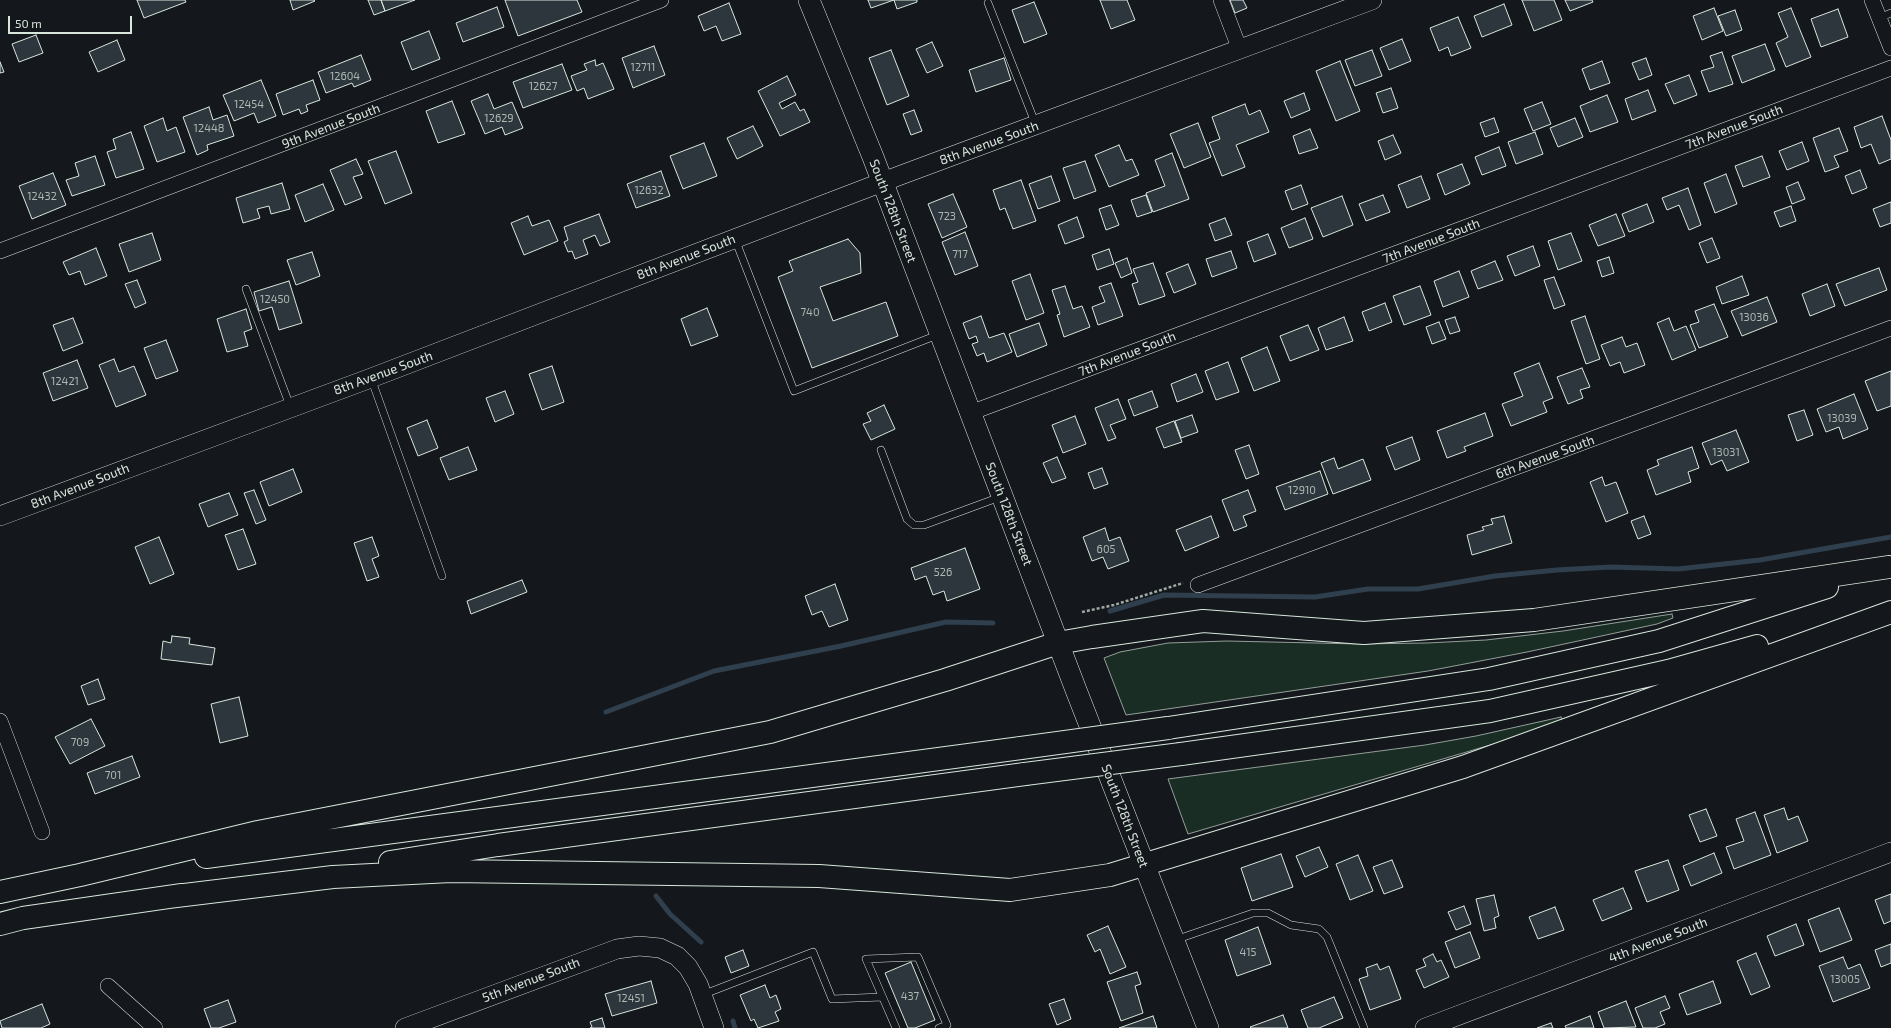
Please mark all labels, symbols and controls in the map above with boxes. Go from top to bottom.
scale bar [10,8,134,34]
text: 50 m [15,16,42,30]
house number: 12711 [631,60,655,74]
house number: 12604 [330,69,360,83]
house number: 12627 [529,79,557,93]
house number: 12454 [234,97,264,111]
street label: 9th Avenue South [280,100,382,152]
street label: 7th Avenue South [1683,101,1785,153]
house number: 12629 [484,111,514,125]
street label: 8th Avenue South [937,118,1041,168]
house number: 12448 [194,121,224,135]
street label: South 128th Street [866,157,920,265]
house number: 12632 [634,183,664,197]
house number: 12432 [27,189,57,203]
house number: 723 [938,209,956,223]
street label: 7th Avenue South [1380,215,1482,267]
street label: 8th Avenue South [634,231,738,283]
house number: 717 [952,247,968,261]
house number: 12450 [260,292,290,306]
house number: 740 [800,305,820,319]
house number: 13036 [1739,310,1769,324]
street label: 7th Avenue South [1076,328,1178,380]
street label: 8th Avenue South [331,348,435,398]
house number: 12421 [51,374,79,388]
house number: 13039 [1827,411,1857,425]
street label: 6th Avenue South [1494,432,1596,482]
house number: 13031 [1712,445,1740,459]
street label: 8th Avenue South [28,460,132,512]
street label: South 128th Street [982,460,1036,568]
house number: 12910 [1288,483,1316,497]
house number: 605 [1097,542,1115,556]
house number: 526 [934,565,952,579]
house number: 709 [71,735,89,749]
street label: South 128th Street [1098,762,1152,870]
house number: 701 [105,768,121,782]
street label: 4th Avenue South [1606,914,1710,966]
house number: 415 [1239,945,1257,959]
street label: 5th Avenue South [480,954,582,1006]
house number: 13005 [1830,972,1860,986]
house number: 437 [901,989,919,1003]
house number: 12451 [617,991,645,1005]

